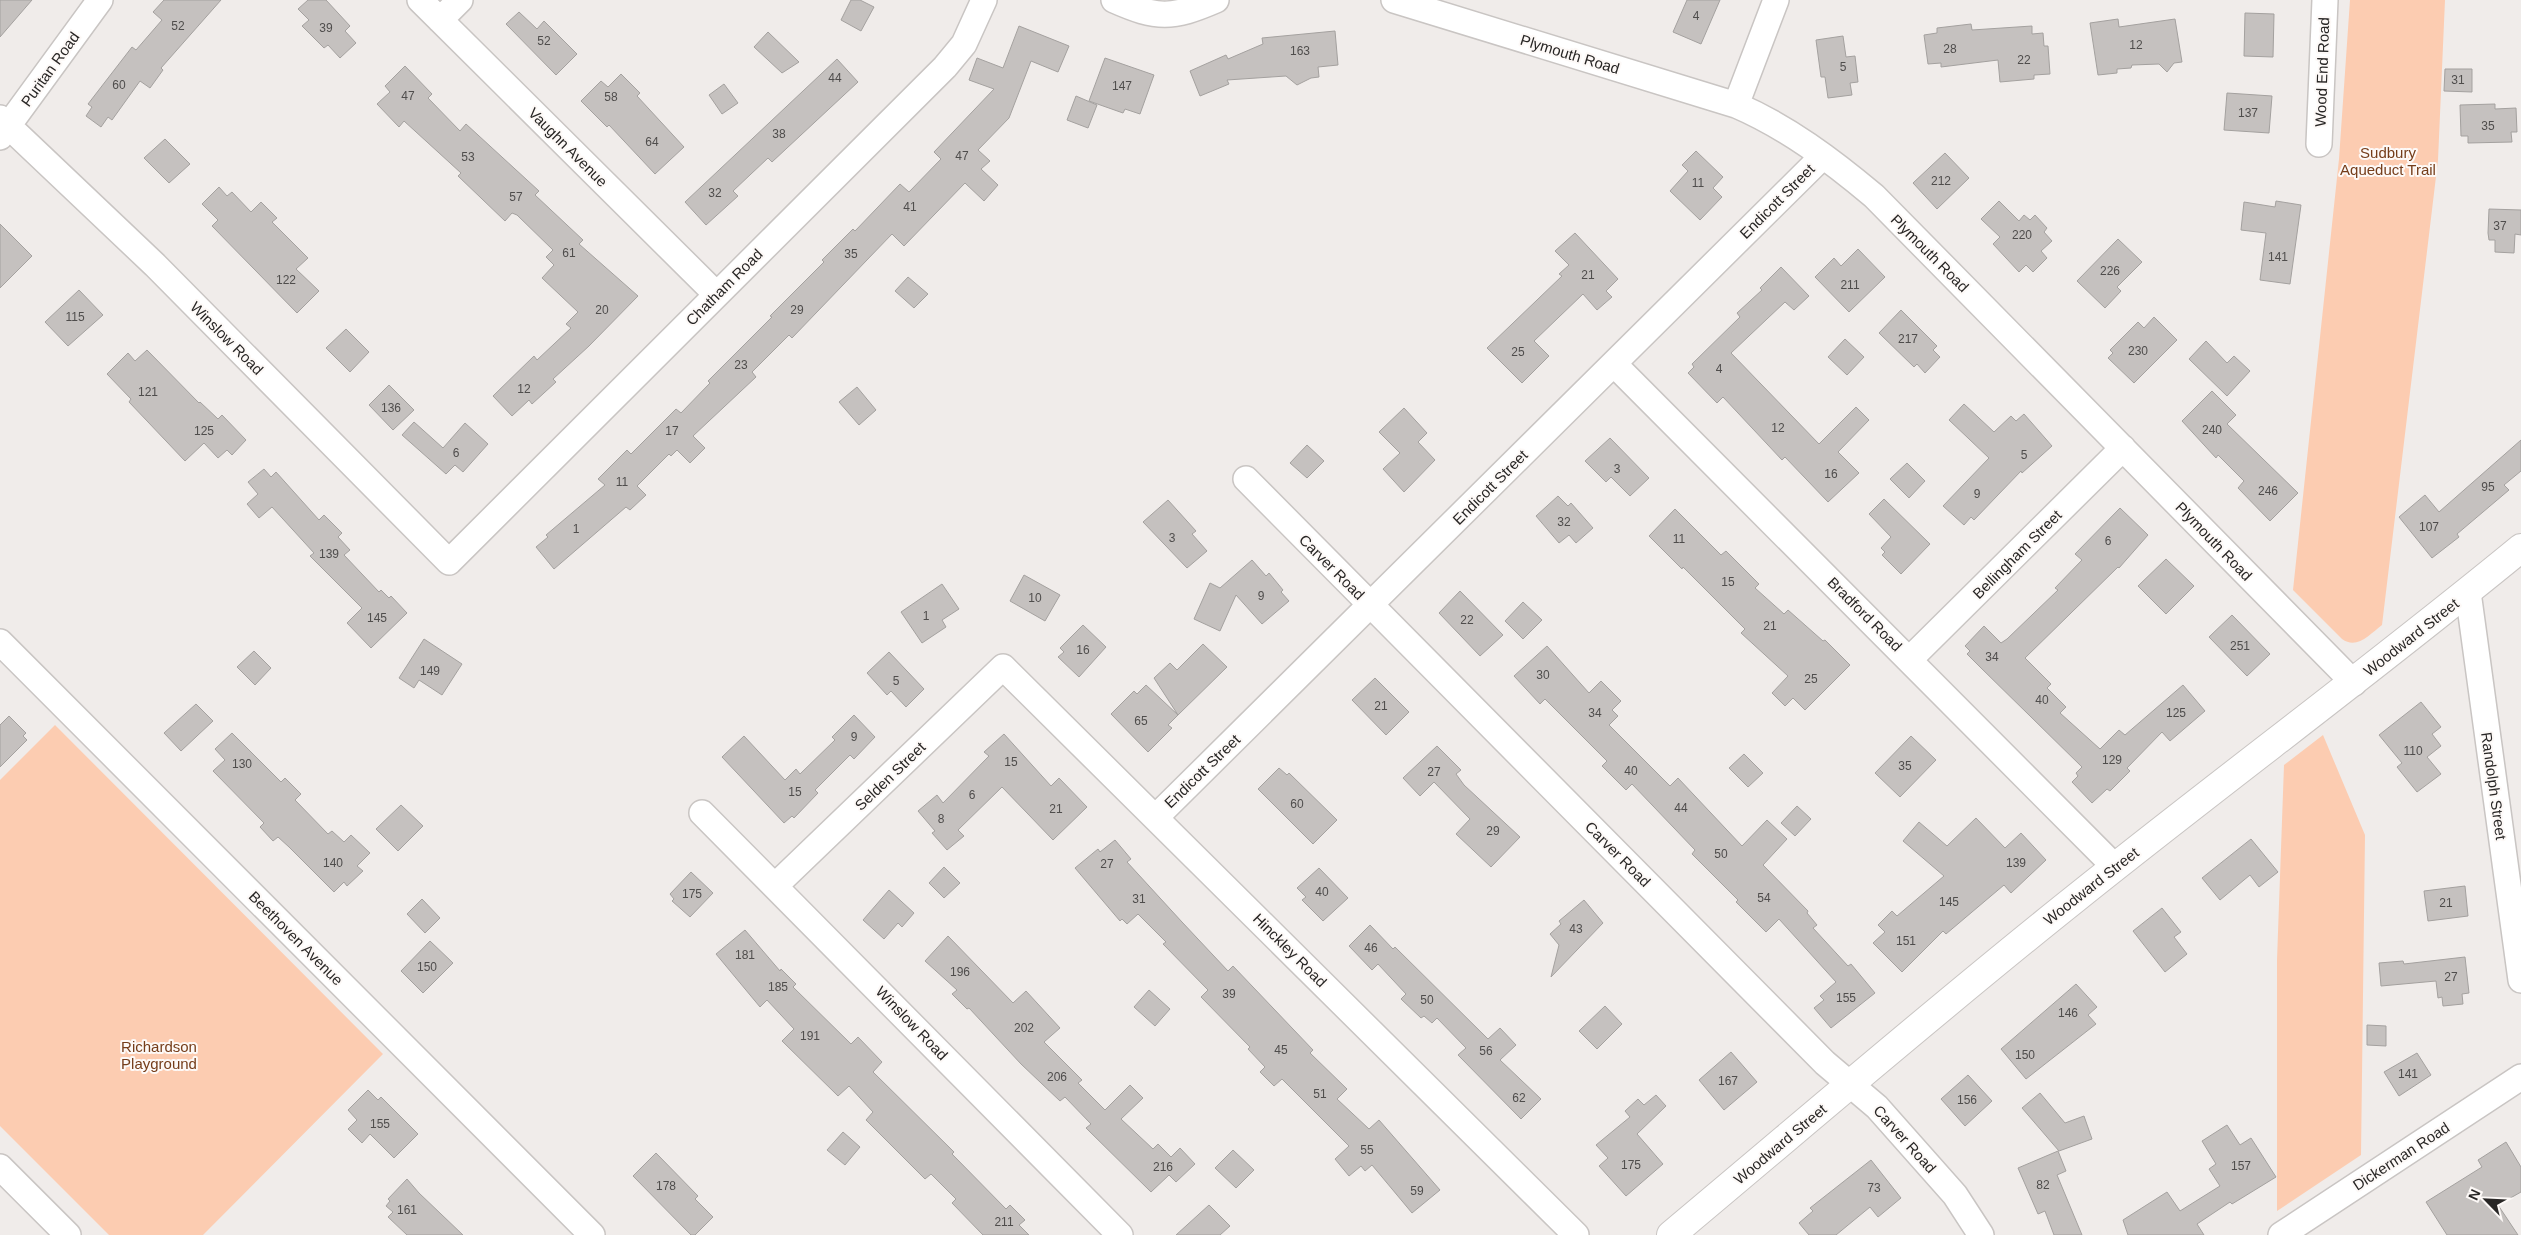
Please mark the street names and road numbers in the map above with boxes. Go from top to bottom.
street label: Wood End Road [2312,17,2332,127]
street label: Puritan Road [17,29,83,109]
street label: Plymouth Road [1518,31,1622,77]
street label: Vaughn Avenue [525,104,611,190]
street label: Endicott Street [1736,160,1818,242]
street label: Plymouth Road [1888,211,1972,295]
street label: Chatham Road [682,245,766,329]
street label: Winslow Road [187,298,267,378]
street label: Endicott Street [1449,446,1531,528]
street label: Plymouth Road [2172,498,2256,584]
street label: Bellingham Street [1969,506,2065,602]
street label: Carver Road [1296,531,1368,603]
street label: Bradford Road [1824,573,1906,655]
street label: Woodward Street [2360,594,2462,679]
street label: Endicott Street [1161,730,1244,811]
street label: Randolph Street [2478,731,2510,842]
street label: Selden Street [851,738,929,814]
street label: Carver Road [1582,818,1654,890]
street label: Woodward Street [2040,843,2142,928]
street label: Beethoven Avenue [246,888,346,988]
street label: Hinckley Road [1250,910,1330,990]
street label: Winslow Road [873,983,951,1063]
street label: Woodward Street [1730,1100,1830,1188]
street label: Carver Road [1870,1102,1940,1176]
street label: Dickerman Road [2350,1118,2452,1194]

